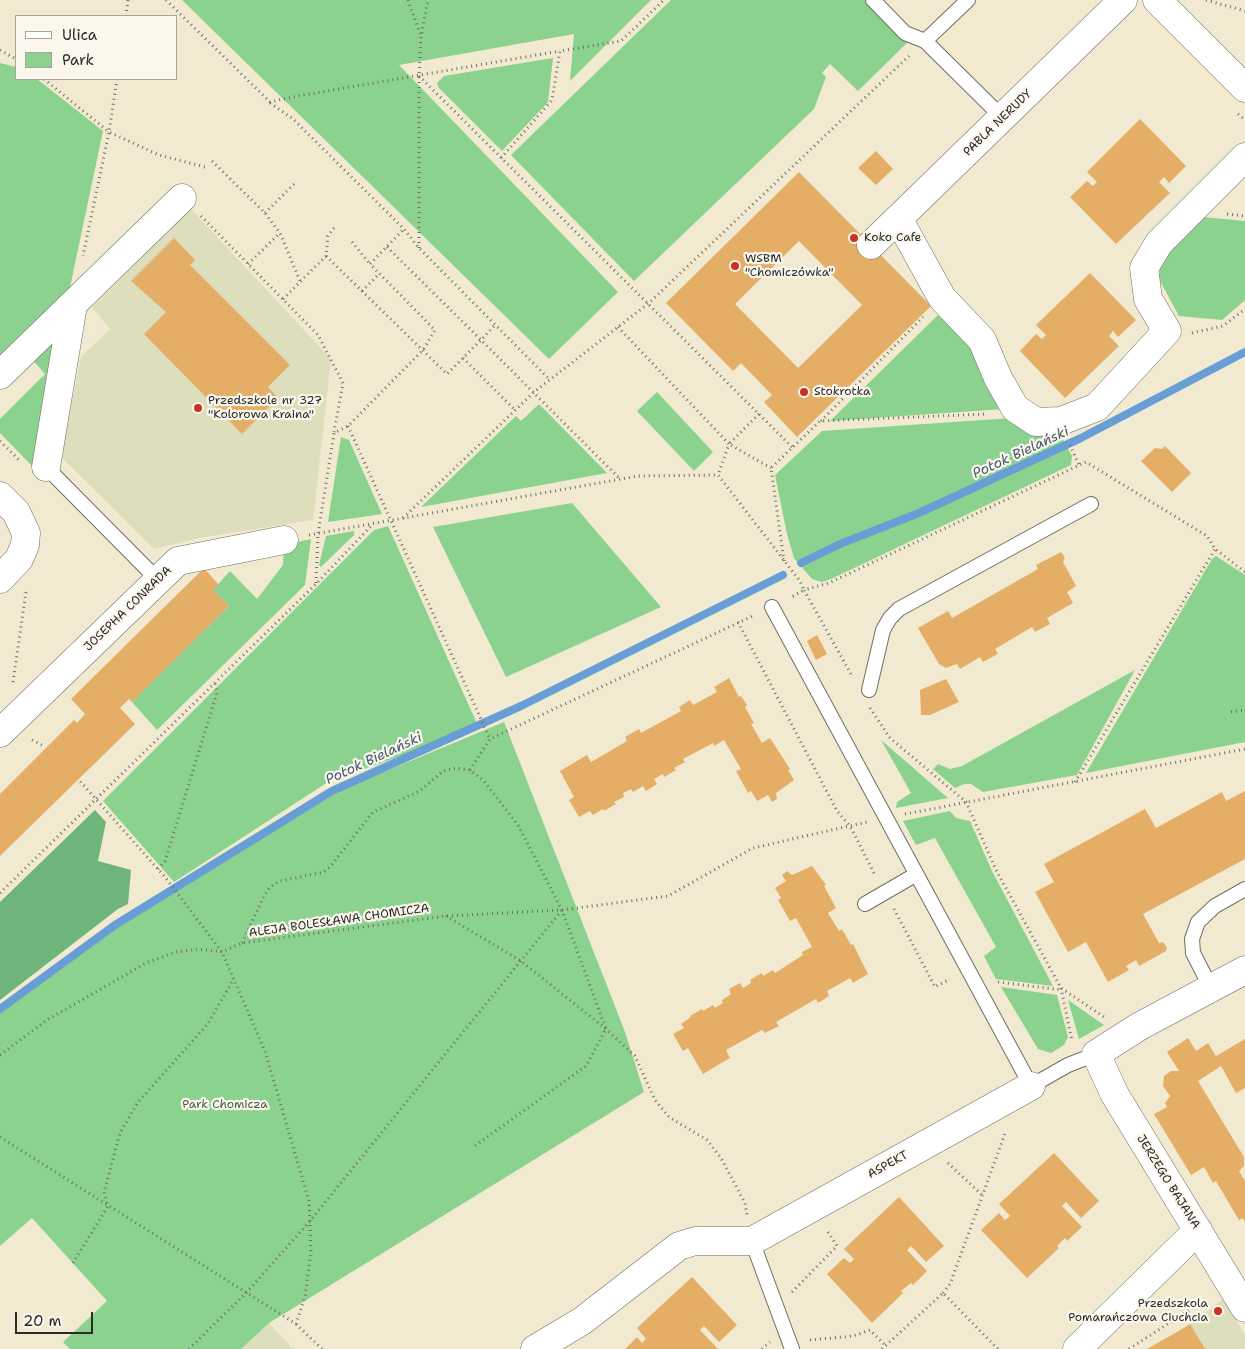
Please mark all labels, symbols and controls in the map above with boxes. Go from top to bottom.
legend [15,15,178,80]
text: Ulica [62,25,97,45]
text: Park [62,50,94,70]
street label: PABLA NERUDY [961,87,1035,159]
place label: Koko Cafe [864,231,921,245]
marker: Koko Cafe [848,232,860,244]
place label: WSBM "Chomiczówka" [745,252,834,280]
marker: WSBM "Chomiczówka" [729,260,741,272]
place label: Stokrotka [814,385,871,399]
marker: Stokrotka [798,386,810,398]
place label: Przedszkole nr 327 "Kolorowa Kraina" [208,394,322,422]
marker: Przedszkole nr 327 "Kolorowa Kraina" [192,402,204,414]
water label: Potok Bielański [970,423,1072,483]
street label: JOSEPHA CONRADA [81,564,175,654]
water label: Potok Bielański [323,729,425,789]
street label: ALEJA BOLESŁAWA CHOMICZA [248,901,430,941]
park label: Park Chomicza [182,1098,268,1112]
street label: JERZEGO BAJANA [1133,1132,1203,1232]
street label: ASPEKT [865,1148,911,1182]
place label: Przedszkola Pomarańczowa Ciuchcia [1068,1297,1208,1325]
scale bar [18,1302,95,1334]
marker: Przedszkola Pomarańczowa Ciuchcia [1212,1305,1224,1317]
text: 20 m [23,1311,62,1331]

